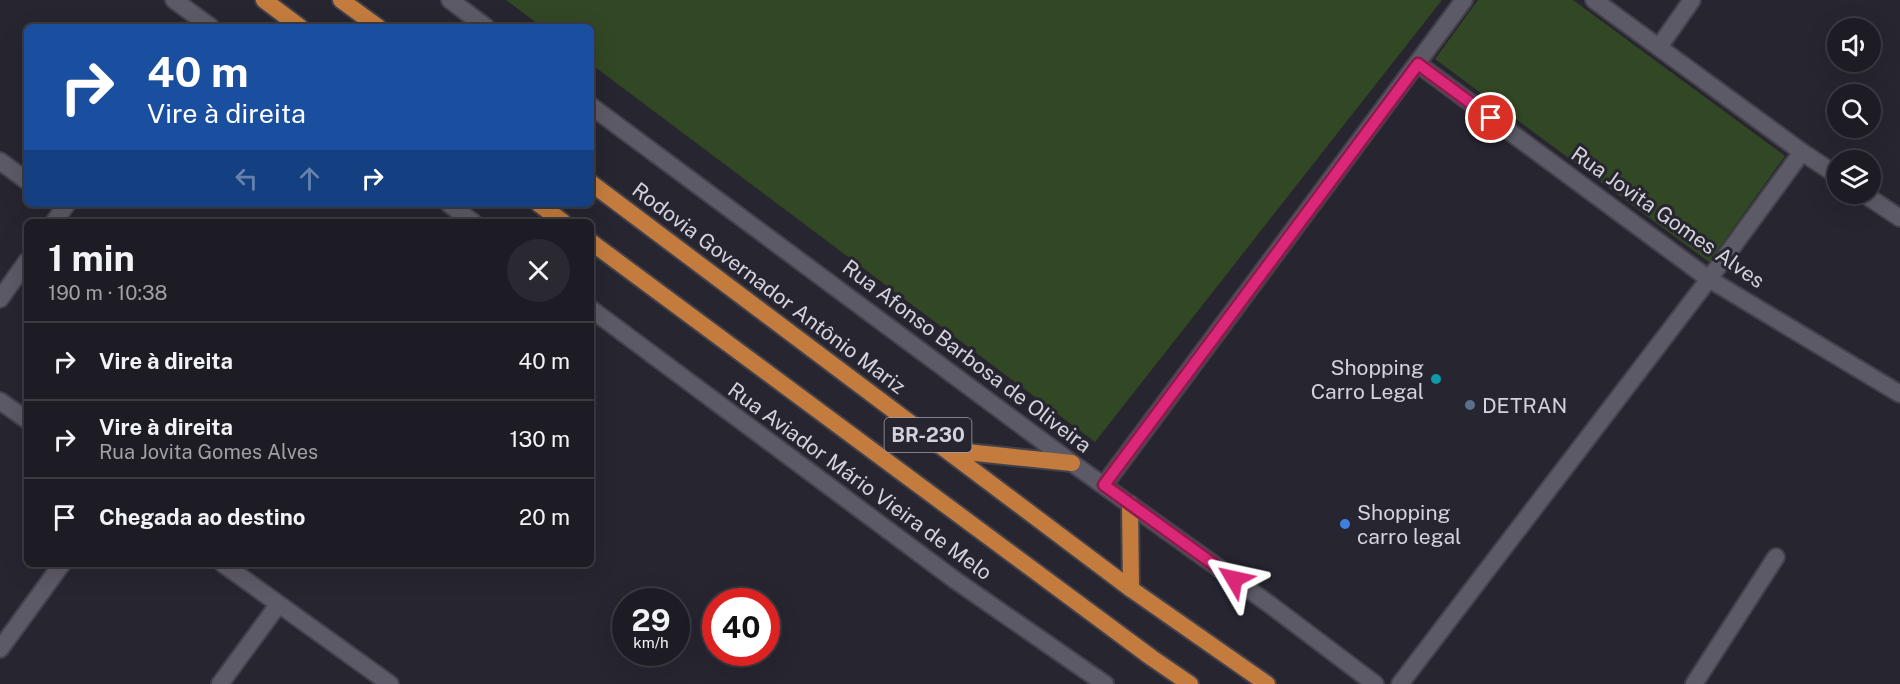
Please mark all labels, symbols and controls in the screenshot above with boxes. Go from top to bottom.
map controls [1827,18,1881,204]
button: sound [1827,18,1881,72]
text: 40 m [147,47,249,96]
icon: right [48,48,126,126]
button: search [1827,84,1881,138]
pin [1465,92,1516,143]
text: Vire à direita [147,97,306,129]
icon: arrive [1474,101,1507,134]
street label: Rua Jovita Gomes Alves [1567,141,1769,293]
button: layers [1827,150,1881,204]
icon: left [230,162,263,195]
icon: ahead [293,162,326,195]
icon: right [356,162,389,195]
street label: Rodovia Governador Antônio Mariz [627,177,911,399]
text: 1 min [48,237,135,279]
button: close [507,239,570,302]
street label: Rua Afonso Barbosa de Oliveira [838,254,1096,458]
text: 190 m · 10:38 [48,281,167,305]
icon: right [48,345,81,378]
text: Vire à direita [99,348,233,374]
text: 40 m [518,348,570,374]
place label: Shopping Carro Legal [1311,355,1424,404]
marker: Shopping Carro Legal [1429,372,1443,386]
street label: Rua Aviador Mário Vieira de Melo [723,377,997,585]
place label: DETRAN [1482,393,1567,418]
marker: DETRAN [1463,398,1477,412]
text: Vire à direita [99,414,233,440]
road number: BR-230 [884,418,972,452]
icon: right [48,423,81,456]
text: 130 m [509,426,570,452]
text: Rua Jovita Gomes Alves [99,440,318,464]
place label: Shopping carro legal [1357,500,1461,549]
icon: arrive [48,501,81,534]
text: Chegada ao destino [99,504,305,530]
text: 20 m [519,504,570,530]
marker: Shopping carro legal [1338,517,1352,531]
position arrow [1202,547,1266,611]
speed limit sign: 40 [702,588,780,666]
text: 29 [632,602,670,638]
text: km/h [633,634,669,651]

